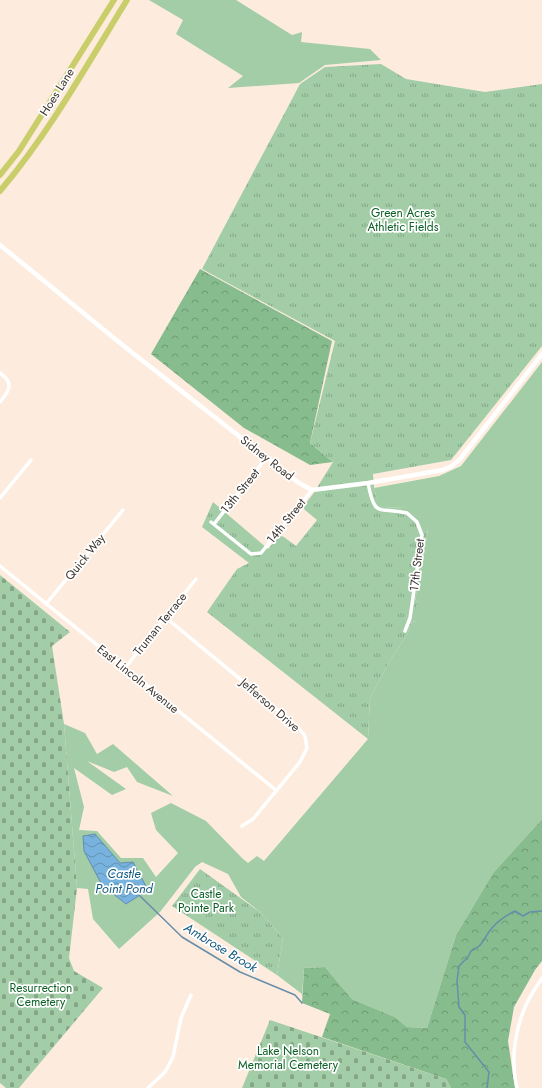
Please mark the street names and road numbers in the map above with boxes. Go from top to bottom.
street label: Hoes Lane [35,65,79,119]
street label: Sidney Road [236,431,298,485]
street label: 13th Street [216,465,264,517]
street label: 14th Street [262,494,310,548]
street label: Quick Way [61,529,110,584]
street label: 17th Street [405,537,429,592]
street label: Truman Terrace [129,589,191,659]
street label: East Lincoln Avenue [93,640,183,718]
street label: Jefferson Drive [235,673,304,736]

